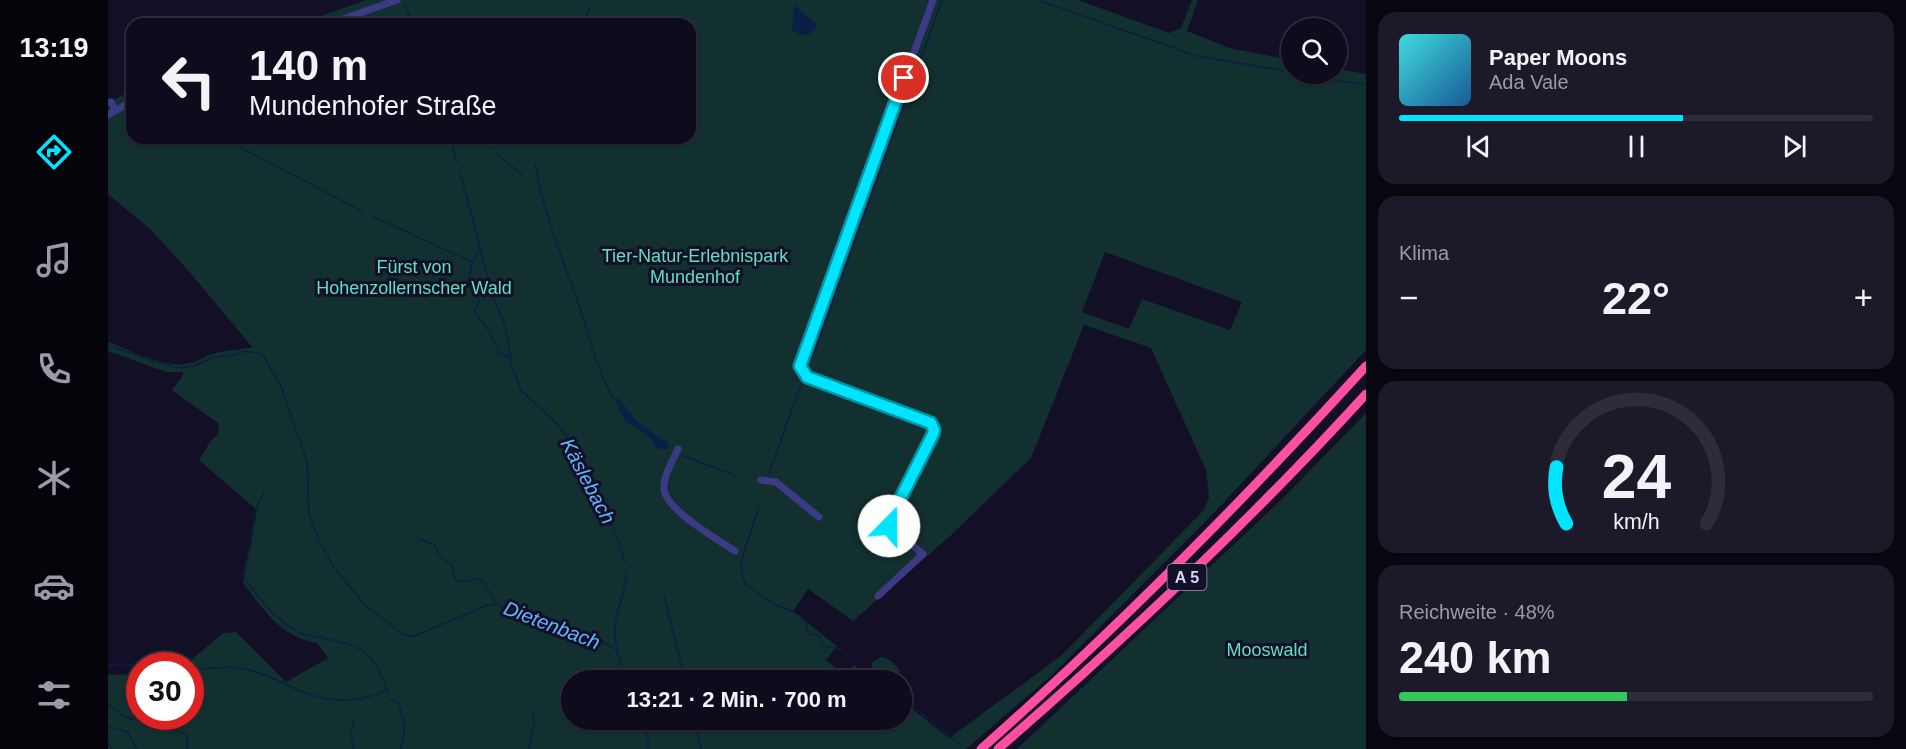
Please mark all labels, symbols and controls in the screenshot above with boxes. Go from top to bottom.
map controls [1281,18,1347,84]
button: search [1281,18,1347,84]
text: 13:19 [19,33,89,63]
icon: left [150,42,228,120]
text: 140 m [249,42,368,89]
text: Paper Moons [1489,45,1627,70]
pin [878,52,929,103]
icon: arrive [887,61,920,94]
text: Ada Vale [1489,71,1569,93]
text: Mundenhofer Straße [249,91,497,121]
icon: previous [1462,130,1495,163]
icon: pause [1620,130,1653,163]
icon: next [1778,130,1811,163]
icon: directions [33,131,75,173]
icon: music [33,239,75,281]
text: Klima [1399,242,1449,264]
park label: Tier-Natur-Erlebnispark Mundenhof [602,246,789,287]
park label: Fürst von Hohenzollernscher Wald [316,257,512,298]
text: 22° [1602,273,1670,324]
text: − [1399,279,1418,316]
text: + [1854,279,1873,316]
icon: phone [33,348,75,390]
water label: Käslebach [556,435,620,527]
text: 24 [1601,442,1671,511]
icon: climate [33,457,75,499]
position arrow [857,494,921,558]
text: km/h [1613,510,1659,534]
road number: A 5 [1168,564,1206,590]
icon: car [33,565,75,607]
water label: Dietenbach [501,597,603,653]
text: Reichweite · 48% [1399,601,1555,623]
text: 240 km [1399,632,1552,683]
park label: Mooswald [1226,640,1308,660]
speed limit sign: 30 [126,652,204,730]
icon: filters [33,674,75,716]
text: 13:21 · 2 Min. · 700 m [626,687,847,712]

